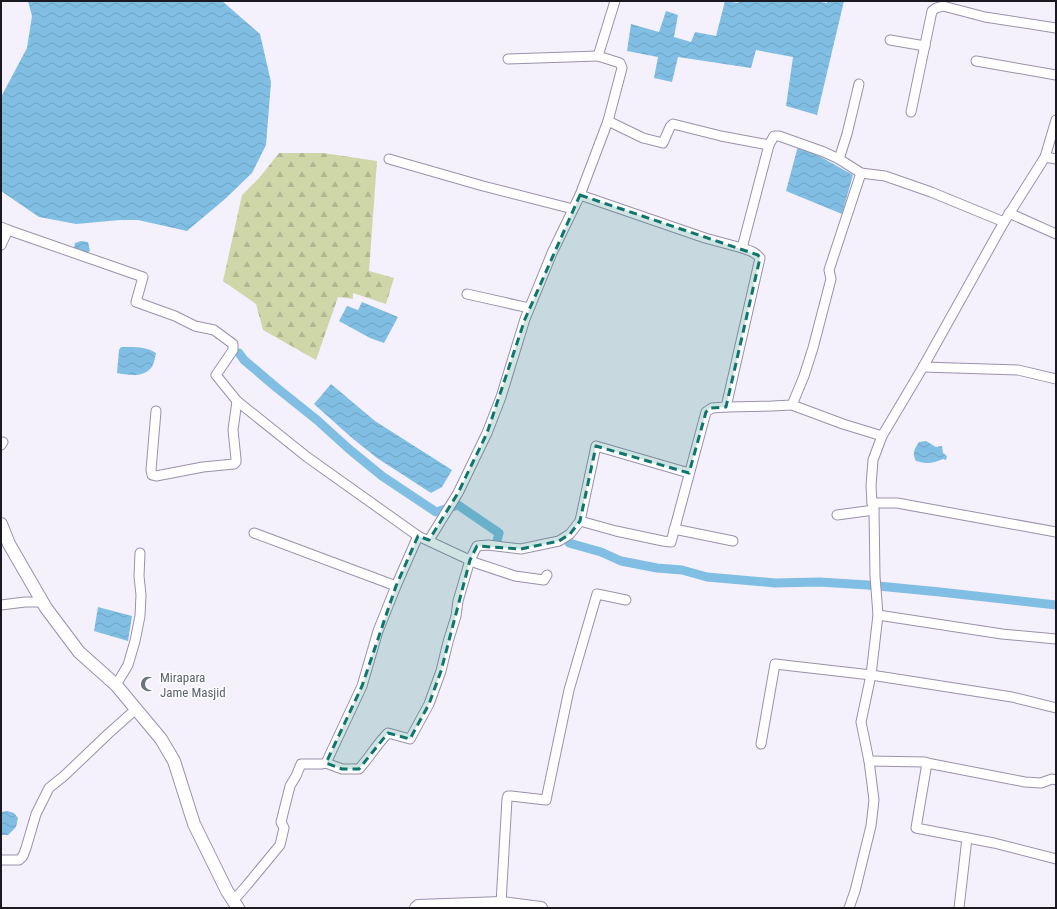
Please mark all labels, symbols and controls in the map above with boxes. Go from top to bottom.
place label: Mirapara Jame Masjid [160,670,226,700]
mosque icon: Mirapara Jame Masjid [139,675,157,693]

